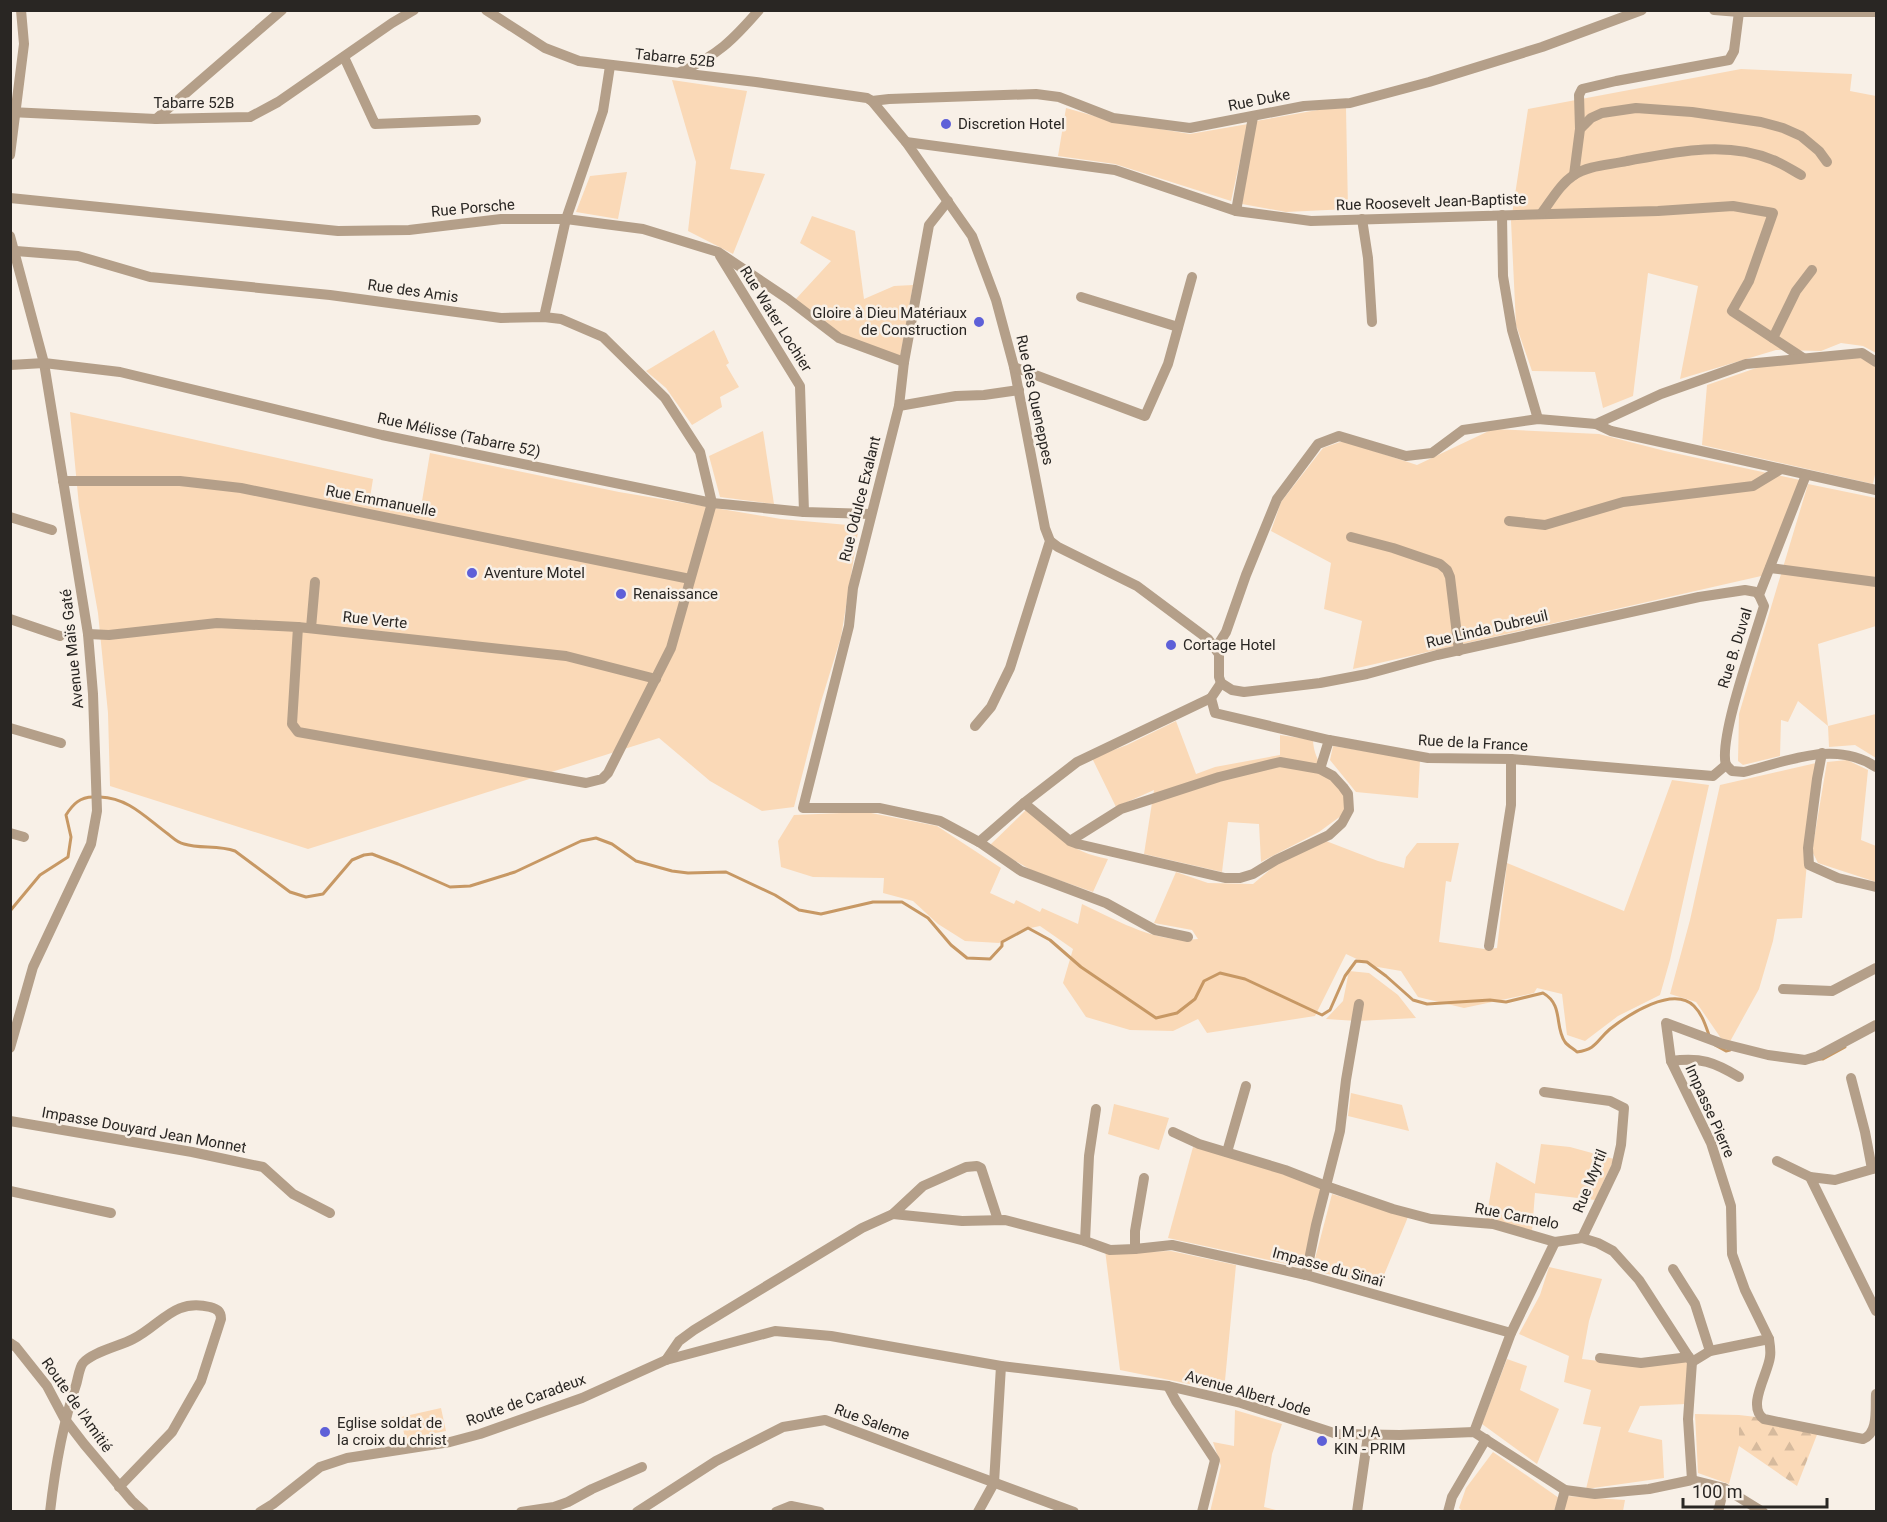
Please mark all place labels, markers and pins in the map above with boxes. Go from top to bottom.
place label: Discretion Hotel [958,115,1065,133]
marker: Discretion Hotel [939,117,953,131]
place label: Gloire à Dieu Matériaux de Construction [812,304,968,339]
marker: Gloire à Dieu Matériaux de Construction [972,315,986,329]
place label: Aventure Motel [484,564,585,582]
marker: Aventure Motel [465,566,479,580]
place label: Renaissance [633,585,718,603]
marker: Renaissance [614,587,628,601]
place label: Cortage Hotel [1183,636,1276,654]
marker: Cortage Hotel [1164,638,1178,652]
place label: Eglise soldat de la croix du christ [337,1414,447,1449]
place label: I M J A KIN - PRIM [1334,1423,1406,1458]
marker: Eglise soldat de la croix du christ [318,1425,332,1439]
marker: I M J A KIN - PRIM [1315,1434,1329,1448]

